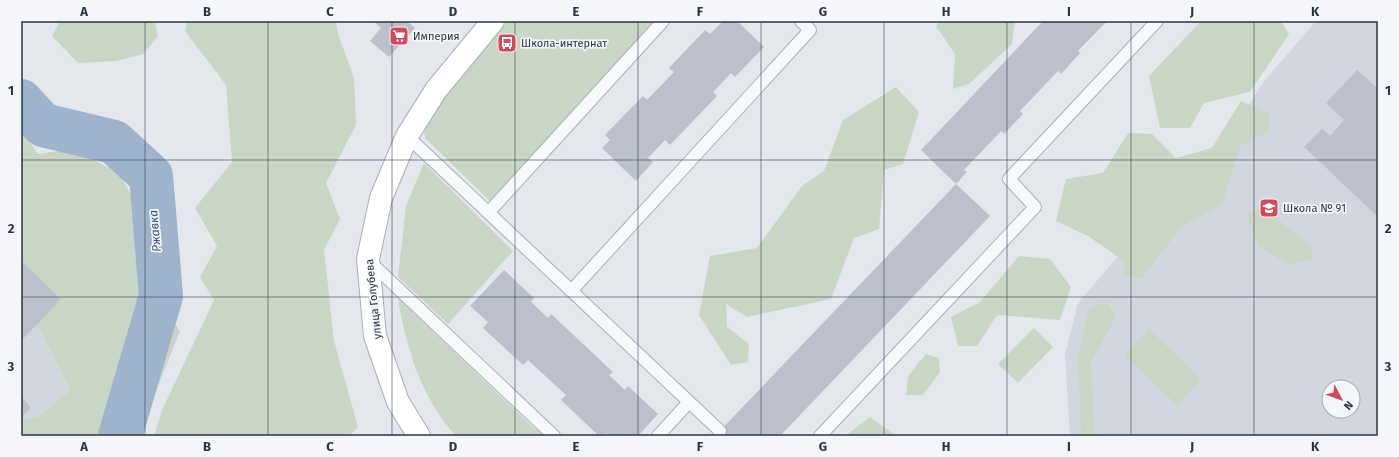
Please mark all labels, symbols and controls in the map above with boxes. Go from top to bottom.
text: A [79,4,88,19]
text: B [203,4,211,19]
text: C [326,4,334,19]
text: D [449,4,458,19]
text: E [573,4,580,19]
text: F [697,4,704,19]
text: G [819,4,827,19]
text: H [942,4,950,19]
text: I [1067,4,1071,19]
text: J [1189,4,1194,19]
text: K [1311,4,1320,19]
supermarket icon: Империя [388,25,410,47]
place label: Империя [413,30,460,43]
bus stop icon: Школа-интернат [496,32,518,54]
place label: Школа-интернат [521,37,607,50]
text: 1 [8,83,14,98]
text: 1 [1385,83,1391,98]
school or university icon: Школа № 91 [1258,197,1280,219]
place label: Школа № 91 [1283,202,1346,215]
water label: Ржавка [146,209,164,253]
text: 2 [8,221,15,236]
text: 2 [1385,221,1392,236]
street label: улица Голубева [363,258,384,340]
text: 3 [7,359,15,374]
text: 3 [1384,359,1392,374]
north arrow [1321,379,1361,419]
text: N [1341,398,1355,412]
text: A [79,439,88,454]
text: B [203,439,211,454]
text: C [326,439,334,454]
text: D [449,439,458,454]
text: E [573,439,580,454]
text: F [697,439,704,454]
text: G [819,439,827,454]
text: H [942,439,950,454]
text: I [1067,439,1071,454]
text: J [1189,439,1194,454]
text: K [1311,439,1320,454]

